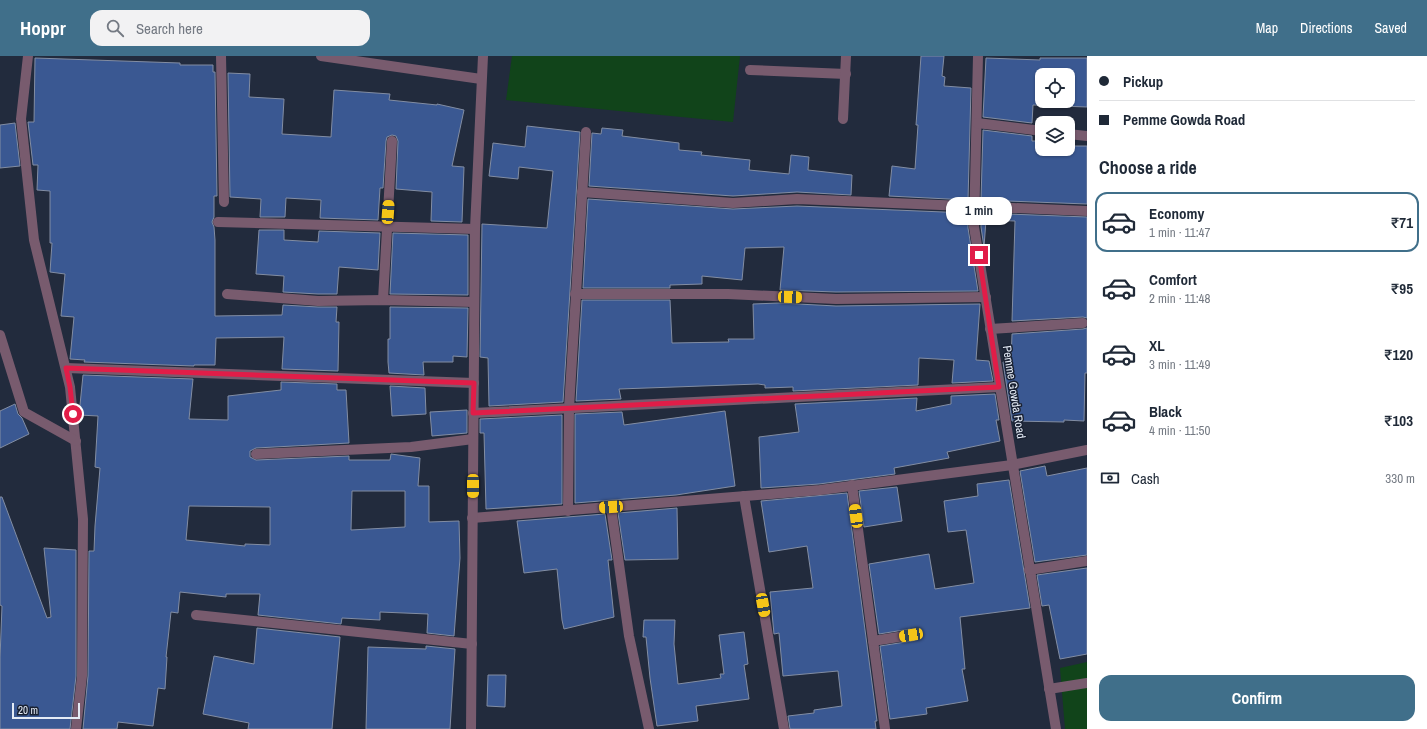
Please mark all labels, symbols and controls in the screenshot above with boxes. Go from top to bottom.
search box [90,10,370,46]
text: Hoppr [20,15,66,41]
icon: search [104,17,126,39]
text: Search here [136,18,203,39]
text: Map [1256,19,1278,37]
text: Directions [1300,19,1352,37]
text: Saved [1374,19,1407,37]
map controls [1035,68,1075,156]
button: locate [1035,68,1075,108]
text: Pickup [1123,71,1163,92]
text: Pemme Gowda Road [1123,109,1245,130]
button: layers [1035,116,1075,156]
text: Choose a ride [1099,155,1197,180]
callout: 1 min [946,197,1012,225]
car [381,200,395,224]
text: 1 min [965,202,993,219]
text: Economy [1149,203,1204,224]
icon: car [1101,204,1137,240]
text: ₹71 [1391,212,1413,233]
text: 1 min · 11:47 [1149,224,1210,241]
route end [970,246,988,264]
text: Comfort [1149,269,1197,290]
icon: car [1101,270,1137,306]
text: ₹95 [1391,278,1413,299]
text: 2 min · 11:48 [1149,290,1210,307]
car [778,291,802,303]
text: XL [1149,335,1165,356]
icon: car [1101,336,1137,372]
street label: Pemme Gowda Road [999,344,1029,440]
text: ₹120 [1384,344,1413,365]
text: 3 min · 11:49 [1149,356,1210,373]
text: Black [1149,401,1182,422]
icon: car [1101,402,1137,438]
route start [64,405,82,423]
text: ₹103 [1384,410,1413,431]
text: 4 min · 11:50 [1149,422,1210,439]
icon: cash [1099,467,1121,489]
text: Cash [1131,468,1160,489]
text: 330 m [1385,470,1415,487]
car [467,474,479,498]
car [599,500,623,514]
car [848,503,864,529]
car [755,592,771,618]
car [898,627,924,643]
button: Confirm [1099,675,1415,721]
scale bar [12,701,80,720]
text: 20 m [18,703,38,717]

